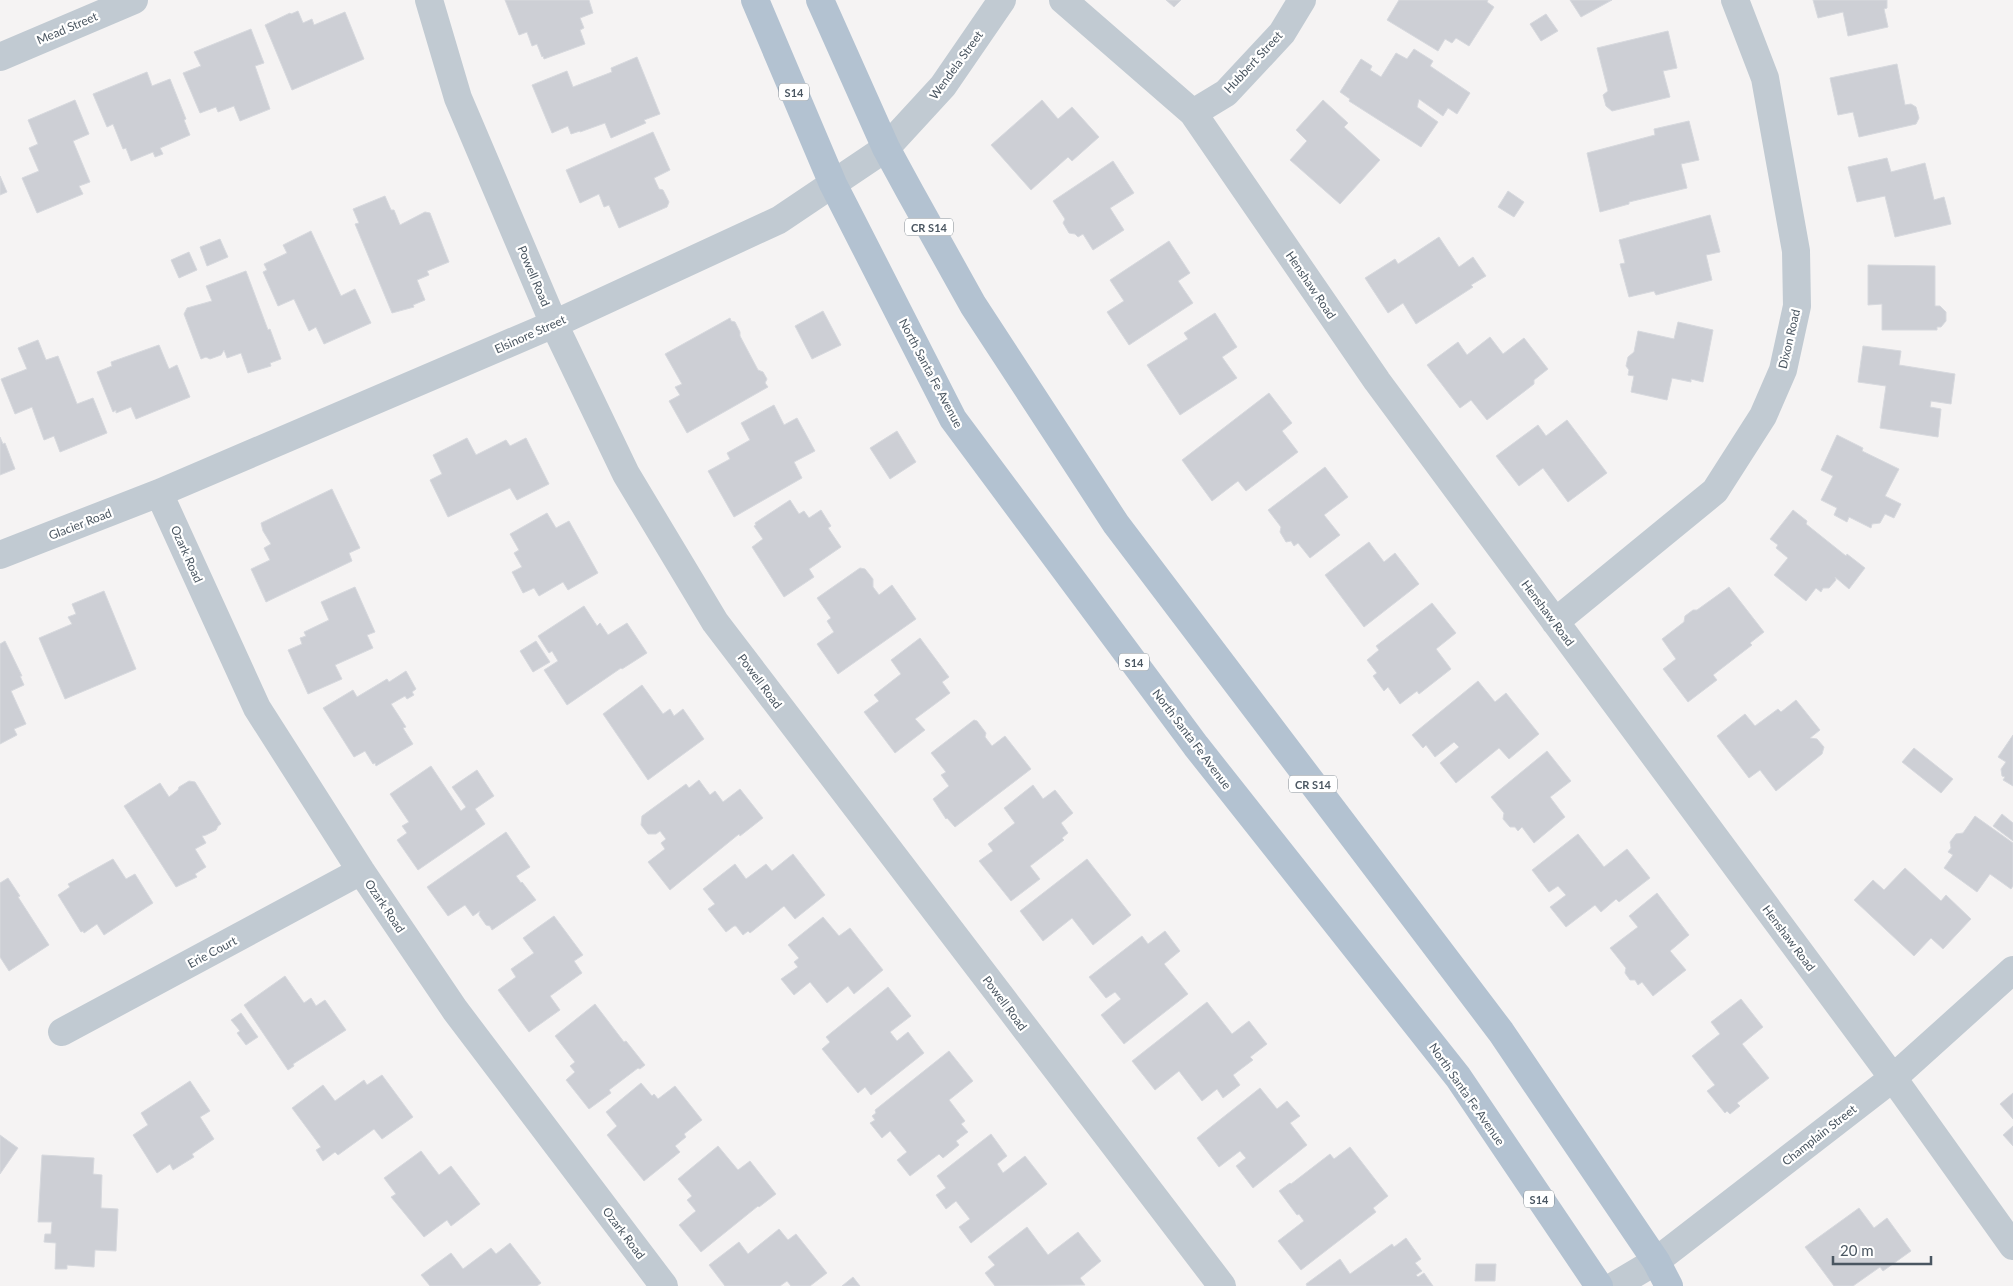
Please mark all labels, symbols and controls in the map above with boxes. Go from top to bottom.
street label: Mead Street [34,8,100,48]
street label: Wendela Street [926,27,986,102]
street label: Hubbert Street [1221,28,1286,96]
road number: S14 [779,84,809,100]
road number: CR S14 [905,218,953,236]
street label: Powell Road [514,243,554,309]
street label: Henshaw Road [1283,248,1339,322]
street label: Dixon Road [1775,308,1803,370]
street label: Elsinore Street [492,311,569,356]
street label: North Santa Fe Avenue [896,316,966,430]
street label: Glacier Road [46,505,114,543]
street label: Ozark Road [168,523,206,585]
street label: Henshaw Road [1518,577,1578,649]
street label: Powell Road [735,651,785,711]
road number: S14 [1119,654,1149,670]
street label: North Santa Fe Avenue [1149,686,1235,792]
road number: CR S14 [1289,776,1337,792]
street label: Ozark Road [362,877,408,935]
street label: Henshaw Road [1759,902,1819,974]
street label: Erie Court [185,932,240,971]
street label: Powell Road [980,973,1030,1033]
street label: North Santa Fe Avenue [1426,1040,1508,1148]
street label: Champlain Street [1779,1101,1860,1169]
road number: S14 [1524,1190,1554,1208]
street label: Ozark Road [600,1204,648,1262]
scale bar [1833,1234,1930,1266]
text: 20 m [1840,1241,1874,1259]

